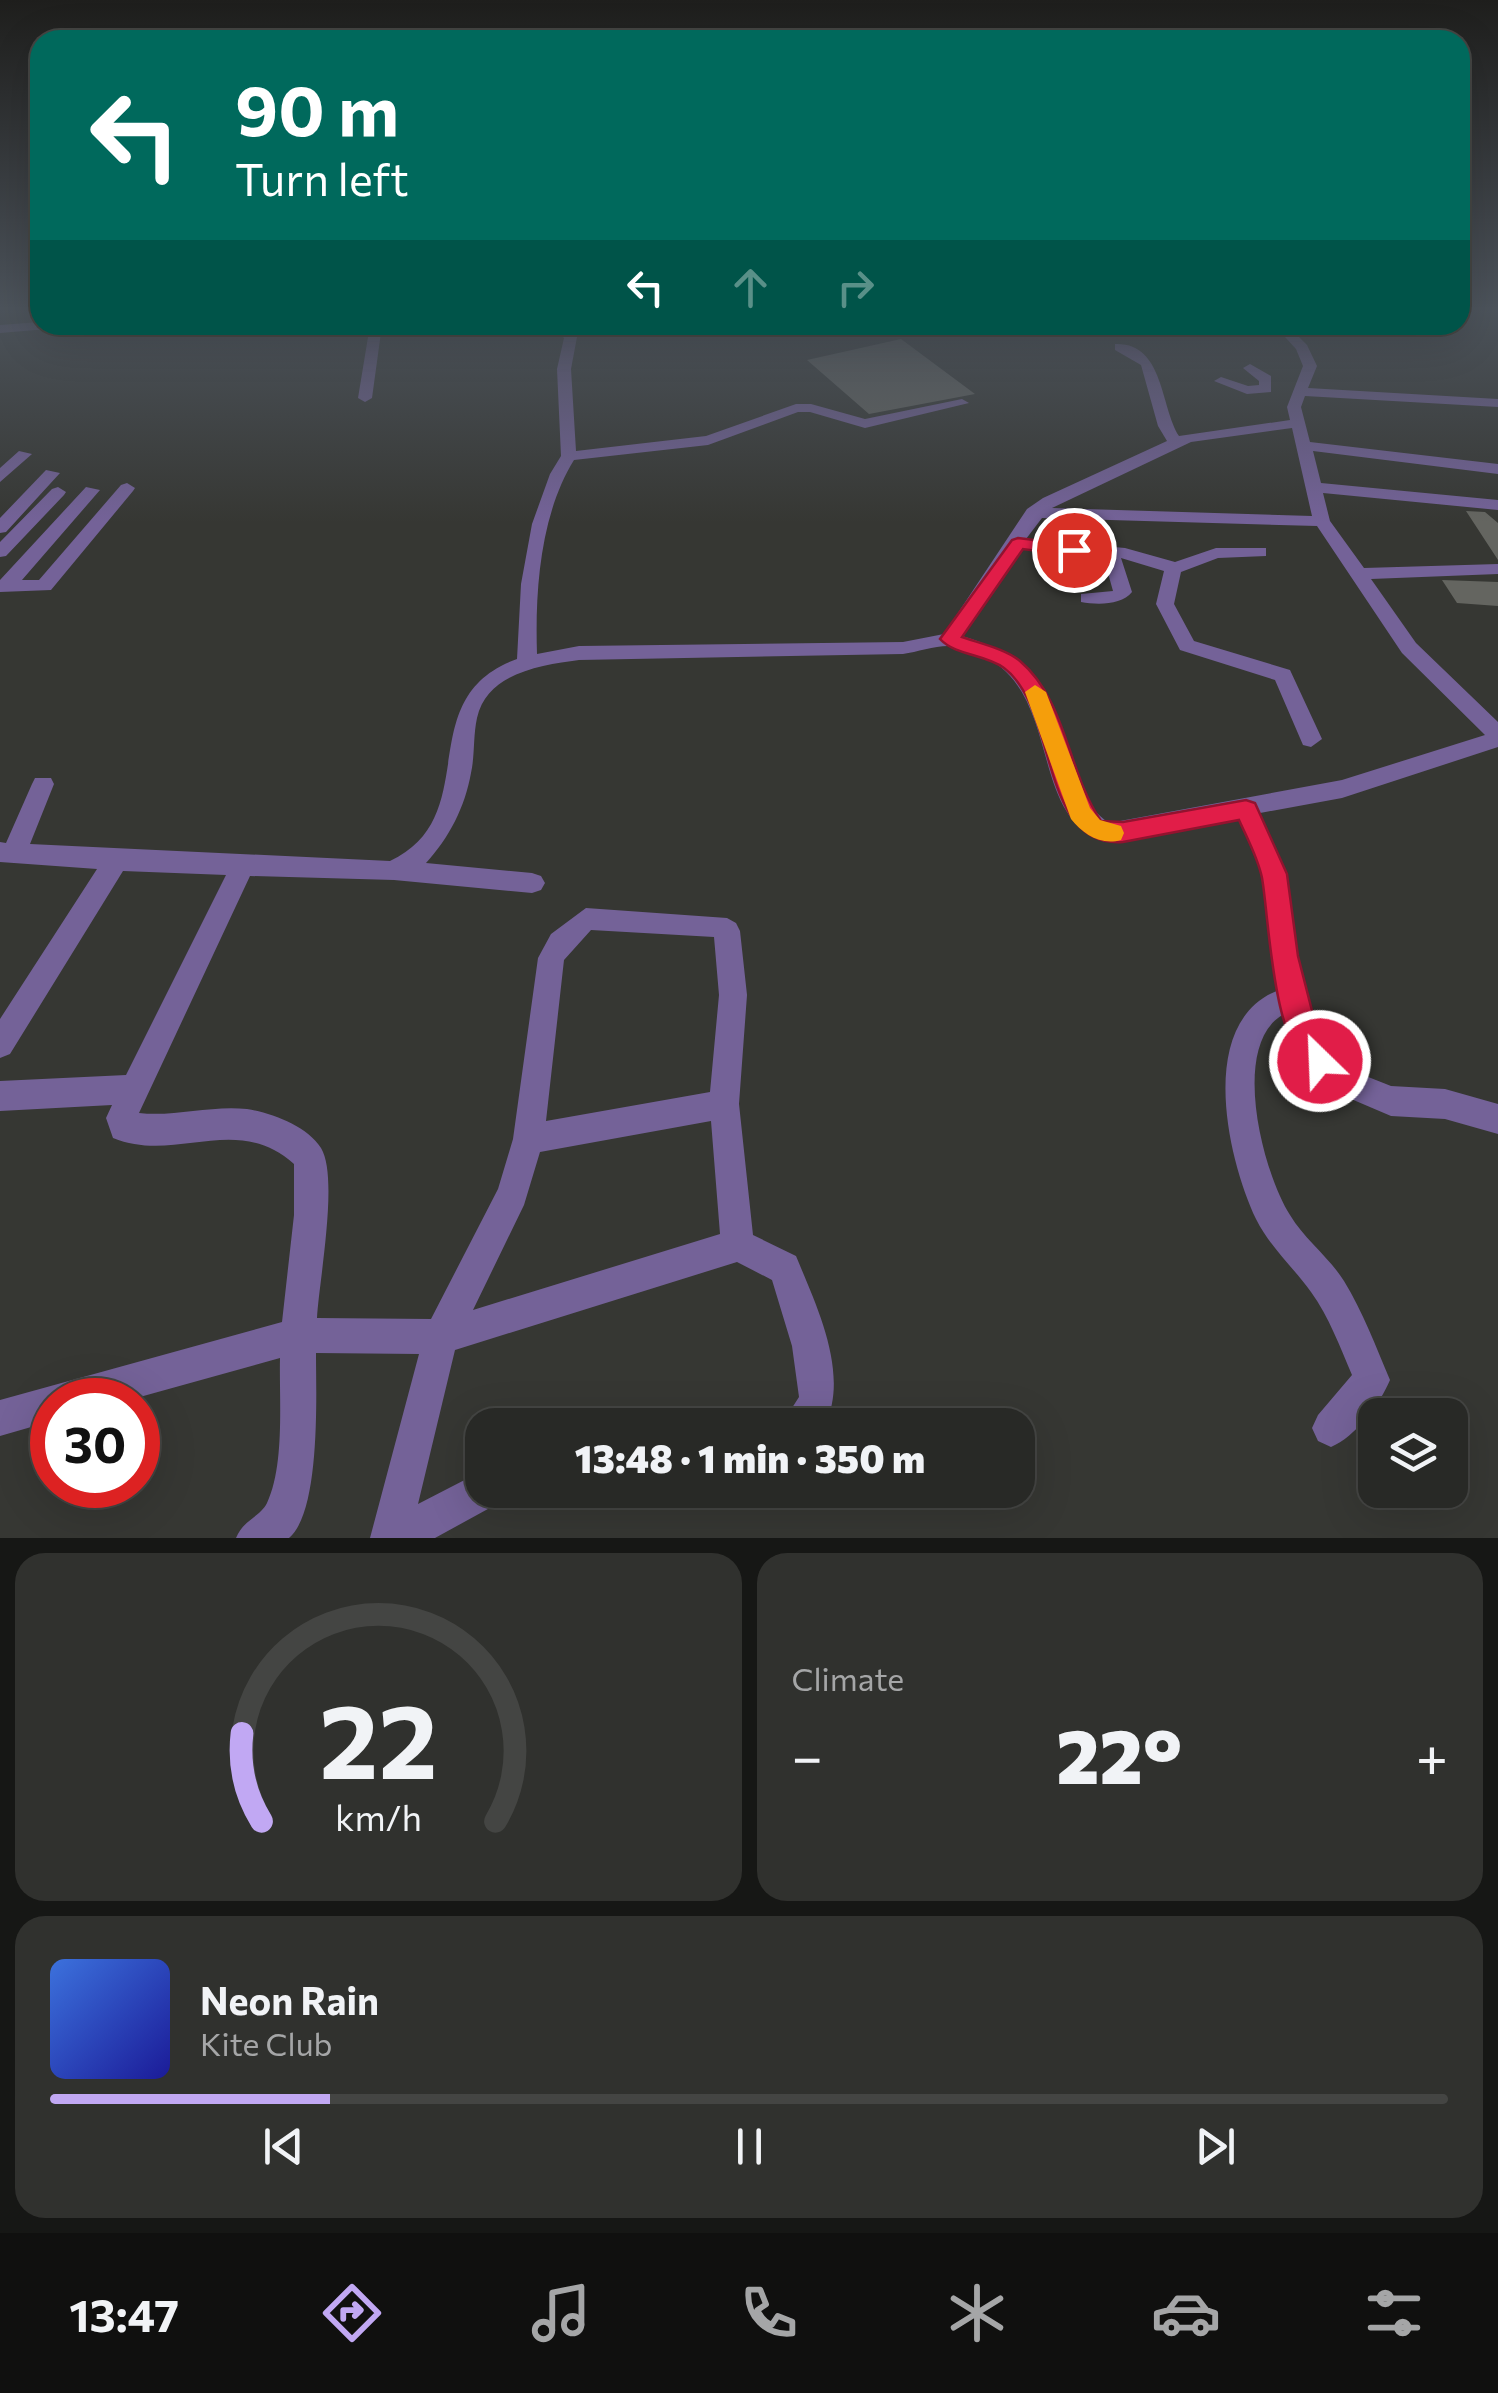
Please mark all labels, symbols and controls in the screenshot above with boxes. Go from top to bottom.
text: 90 m [235,65,399,150]
icon: left [70,70,200,200]
text: Turn left [235,150,409,205]
icon: left [618,260,673,315]
icon: ahead [723,260,778,315]
icon: right [828,260,883,315]
pin [1032,508,1117,593]
icon: arrive [1047,523,1102,578]
position arrow [1268,1009,1372,1113]
speed limit sign: 30 [30,1378,160,1508]
map controls [1358,1398,1468,1508]
button: layers [1358,1398,1468,1508]
text: 13:48 · 1 min · 350 m [575,1434,925,1481]
text: Climate [792,1658,904,1698]
text: 22 [319,1673,437,1800]
text: 22° [1056,1708,1182,1799]
text: − [792,1721,823,1788]
text: + [1416,1721,1448,1788]
text: km/h [335,1795,422,1838]
text: Neon Rain [200,1976,379,2023]
text: Kite Club [200,2023,332,2063]
icon: previous [256,2119,311,2174]
icon: pause [722,2119,777,2174]
icon: next [1188,2119,1243,2174]
icon: directions [317,2278,387,2348]
icon: music [526,2278,596,2348]
icon: phone [734,2278,804,2348]
icon: climate [942,2278,1012,2348]
icon: car [1151,2278,1221,2348]
icon: filters [1359,2278,1429,2348]
text: 13:47 [69,2286,179,2341]

